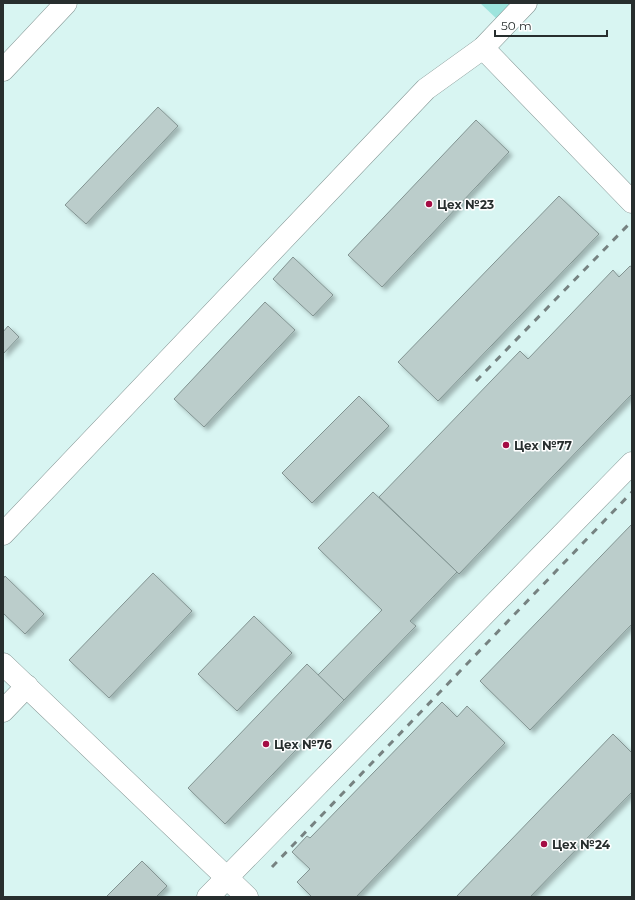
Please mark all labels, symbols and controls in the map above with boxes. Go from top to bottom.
scale bar [495,12,607,38]
text: 50 m [501,18,532,33]
place label: Цех №23 [437,197,494,212]
marker: Цех №23 [424,199,434,209]
place label: Цех №77 [514,438,572,453]
marker: Цех №77 [501,440,511,450]
place label: Цех №76 [274,737,332,752]
marker: Цех №76 [261,739,271,749]
place label: Цех №24 [552,837,611,852]
marker: Цех №24 [539,839,549,849]

